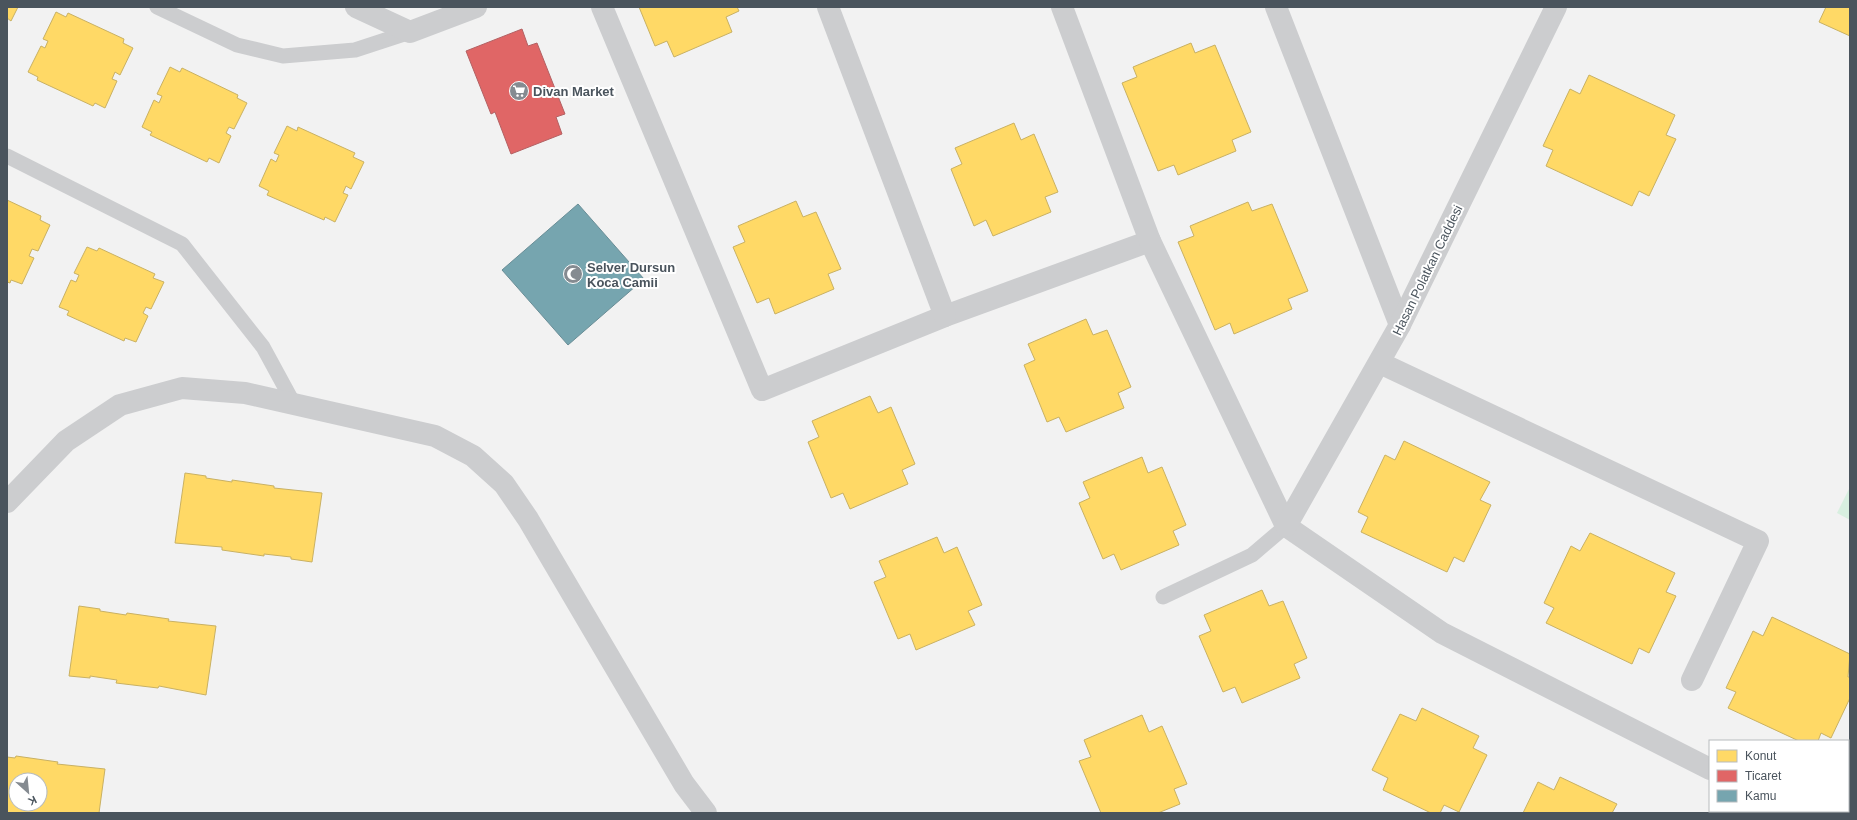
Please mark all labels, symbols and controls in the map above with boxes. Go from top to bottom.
supermarket icon: Divan Market [508,80,530,102]
place label: Divan Market [533,84,615,99]
street label: Hasan Polatkan Caddesi [1389,203,1466,338]
place label: Selver Dursun Koca Camii [587,260,675,290]
mosque icon: Selver Dursun Koca Camii [562,263,584,285]
legend [1709,740,1849,812]
text: Konut [1745,749,1777,763]
text: Ticaret [1745,769,1782,783]
north arrow [8,772,48,812]
text: Kamu [1745,789,1776,803]
text: K [26,794,39,808]

